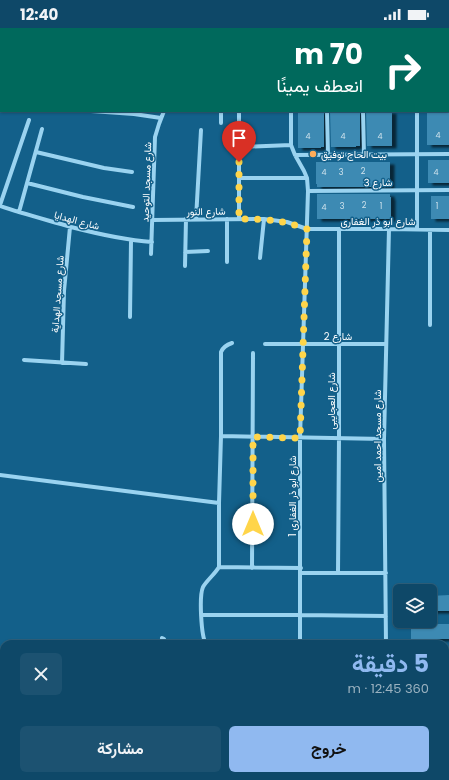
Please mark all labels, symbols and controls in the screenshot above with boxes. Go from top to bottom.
text: 12:40 [20,4,58,25]
text: 70 m [294,35,363,74]
icon: right [377,44,429,96]
text: انعطف يمينًا [276,73,363,98]
pin [222,121,256,162]
icon: arrive [228,127,250,149]
house number: 4 [435,130,441,141]
house number: 4 [305,131,311,142]
house number: 4 [340,131,346,142]
house number: 4 [377,131,383,142]
street label: شارع مسجد التوحيد [138,142,155,222]
place label: بيت الحاج توفيق [321,147,387,162]
marker: بيت الحاج توفيق [308,149,318,159]
house number: 2 [361,166,366,177]
house number: 4 [321,167,327,178]
house number: 3 [339,167,344,178]
house number: 4 [433,167,439,178]
street label: شارع 3 [364,175,393,190]
house number: 2 [362,200,367,211]
house number: 3 [340,201,345,212]
house number: 1 [380,201,382,212]
house number: 1 [436,201,438,212]
house number: 4 [321,202,327,213]
street label: شارع النور [185,204,226,219]
street label: شارع الهدايا [53,207,101,234]
street label: شارع ابو ذر الغفارى [340,214,416,229]
street label: شارع مسجد الهداية [47,255,68,333]
street label: شارع 2 [324,329,352,344]
street label: شارع العجايبى [324,372,339,430]
street label: شارع مسجد احمد امين [370,389,385,482]
street label: شارع ابو ذر الغفارى 1 [285,455,300,536]
position arrow [232,503,274,545]
map controls [393,584,437,628]
button: layers [393,584,437,628]
text: 5 دقيقة [352,647,429,680]
button: close [20,653,62,695]
text: 360 m · 12:45 [348,679,429,698]
button: مشاركة [20,726,221,772]
button: خروج [229,726,429,772]

